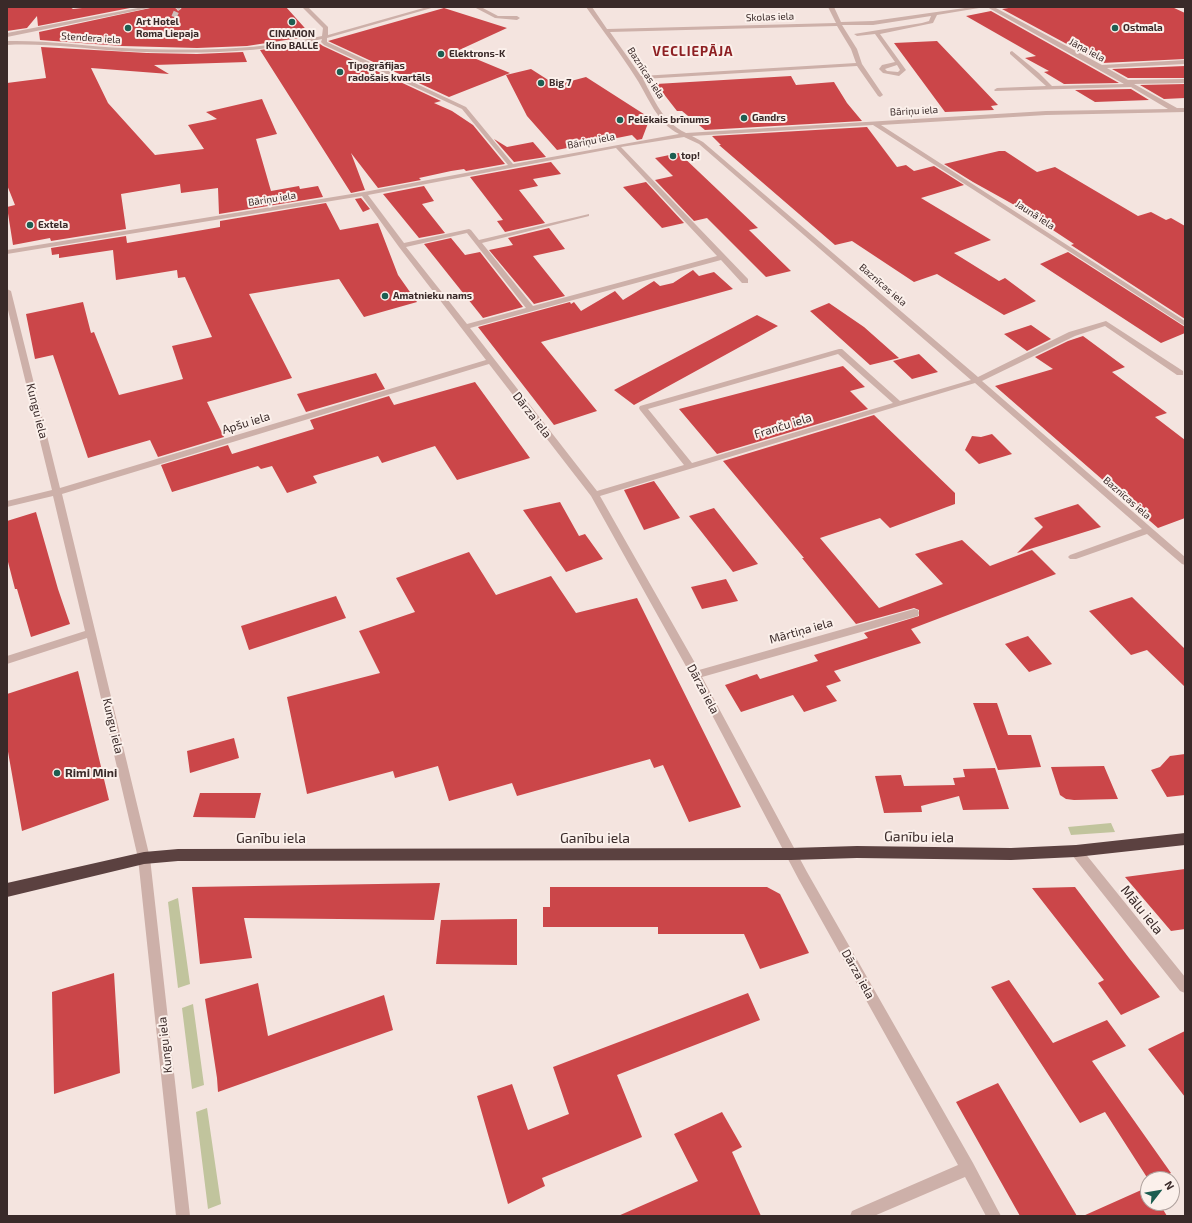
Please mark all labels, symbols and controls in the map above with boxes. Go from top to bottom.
street label: Skolas iela [746,10,794,24]
place label: Art Hotel Roma Liepaja [136,16,199,40]
marker: CINAMON Kino BALLE [287,17,297,27]
place label: Ostmala [1123,22,1163,34]
marker: Art Hotel Roma Liepaja [123,23,133,33]
marker: Ostmala [1110,23,1120,33]
place label: CINAMON Kino BALLE [266,28,318,52]
street label: Stendera iela [61,30,121,46]
street label: Jāņa iela [1067,36,1107,64]
district label: VECLIEPĀJA [652,44,734,60]
street label: Baznīcas iela [625,45,667,101]
place label: Elektrons-K [449,48,505,60]
marker: Elektrons-K [436,49,446,59]
place label: Tipogrāfijas radošais kvartāls [348,60,431,84]
marker: Tipogrāfijas radošais kvartāls [335,67,345,77]
place label: Big 7 [549,77,571,89]
marker: Big 7 [536,78,546,88]
street label: Bāriņu iela [890,104,938,118]
place label: Gandrs [752,112,786,124]
marker: Gandrs [739,113,749,123]
place label: Pelēkais brīnums [628,114,709,126]
marker: Pelēkais brīnums [615,115,625,125]
street label: Bāriņu iela [566,131,616,151]
place label: top! [681,150,700,162]
marker: top! [668,151,678,161]
street label: Bāriņu iela [247,189,297,209]
street label: Jaunā iela [1013,198,1057,232]
place label: Extela [38,219,68,231]
marker: Extela [25,220,35,230]
street label: Baznīcas iela [857,261,909,309]
place label: Amatnieku nams [393,290,472,302]
marker: Amatnieku nams [380,291,390,301]
street label: Kungu iela [23,382,51,440]
street label: Dārza iela [510,389,554,441]
street label: Apšu iela [220,409,272,437]
street label: Franču iela [752,410,814,442]
street label: Baznīcas iela [1101,474,1153,522]
street label: Mārtiņa iela [768,615,834,647]
street label: Dārza iela [684,662,722,716]
street label: Kungu iela [100,697,126,755]
place label: Rimi Mini [65,766,117,780]
marker: Rimi Mini [52,768,62,778]
street label: Ganību iela [884,828,954,846]
street label: Ganību iela [236,830,306,846]
street label: Ganību iela [560,830,630,846]
street label: Mālu iela [1117,882,1167,938]
street label: Dārza iela [839,947,877,1001]
street label: Kungu iela [155,1016,175,1074]
north arrow [1140,1171,1180,1211]
text: N [1162,1178,1177,1192]

